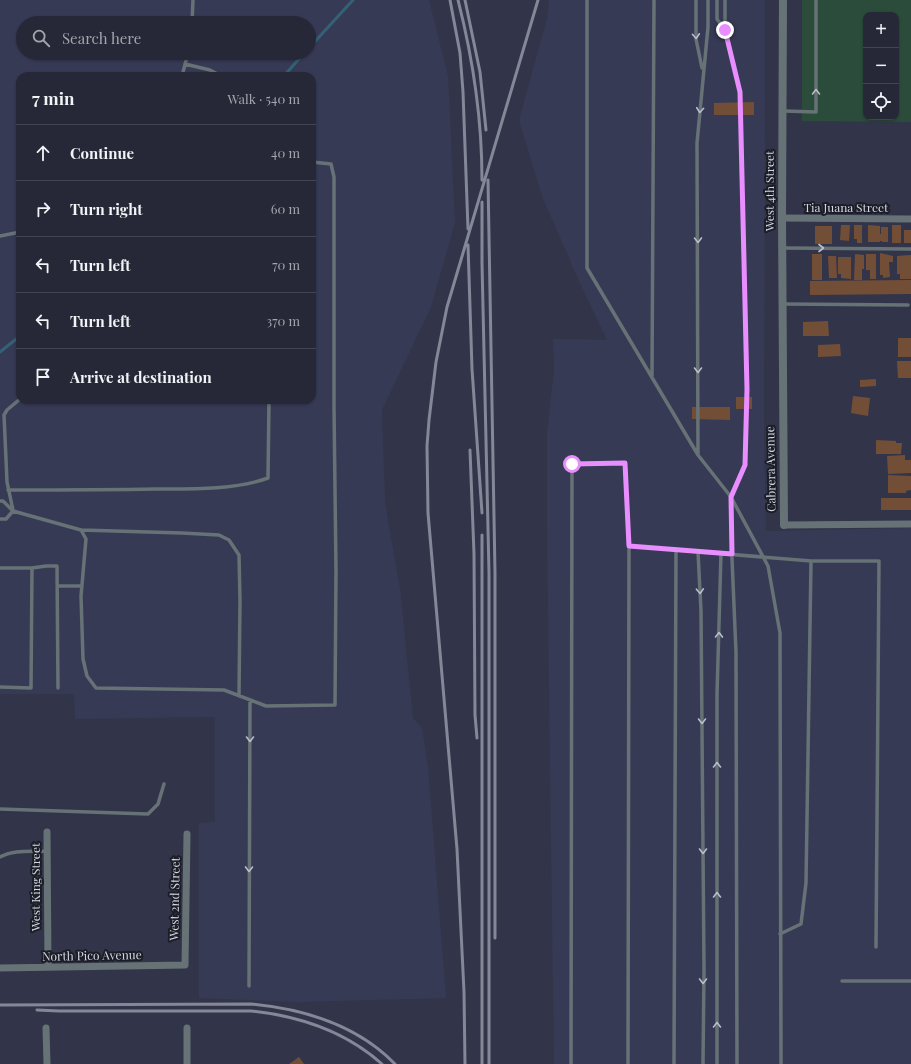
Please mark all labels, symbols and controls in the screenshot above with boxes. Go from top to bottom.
map controls [863,12,899,120]
button: + [863,12,899,48]
search box [16,16,316,60]
route end [716,21,734,39]
icon: search [30,27,52,49]
text: Search here [62,28,141,48]
one-way arrow [692,33,701,39]
button: − [863,48,899,84]
button: locate [863,84,899,120]
text: 7 min [32,87,75,109]
one-way arrow [812,89,820,95]
text: Walk · 540 m [227,90,300,107]
one-way arrow [695,107,704,113]
icon: ahead [32,142,54,164]
text: Continue [70,143,134,163]
text: 40 m [271,144,300,161]
street label: West 4th Street [761,150,777,232]
icon: right [32,198,54,220]
text: Turn right [70,199,143,219]
street label: Tia Juana Street [804,199,889,215]
text: 60 m [271,200,300,217]
one-way arrow [693,237,702,243]
one-way arrow [818,244,824,252]
icon: left [32,254,54,276]
text: Turn left [70,255,131,275]
text: 70 m [272,256,300,273]
icon: left [32,310,54,332]
text: Turn left [70,311,131,331]
text: 370 m [266,312,300,329]
icon: arrive [32,366,54,388]
text: Arrive at destination [70,367,212,387]
one-way arrow [694,367,702,373]
street label: Cabrera Avenue [761,426,779,512]
route start [563,455,581,473]
one-way arrow [696,588,704,594]
one-way arrow [715,632,723,638]
one-way arrow [698,718,706,724]
one-way arrow [246,736,254,742]
one-way arrow [713,762,721,768]
street label: West King Street [27,842,43,932]
one-way arrow [699,848,707,854]
street label: West 2nd Street [165,856,183,942]
one-way arrow [245,866,253,872]
one-way arrow [713,892,721,898]
street label: North Pico Avenue [42,946,142,964]
one-way arrow [699,978,707,984]
one-way arrow [713,1022,721,1028]

